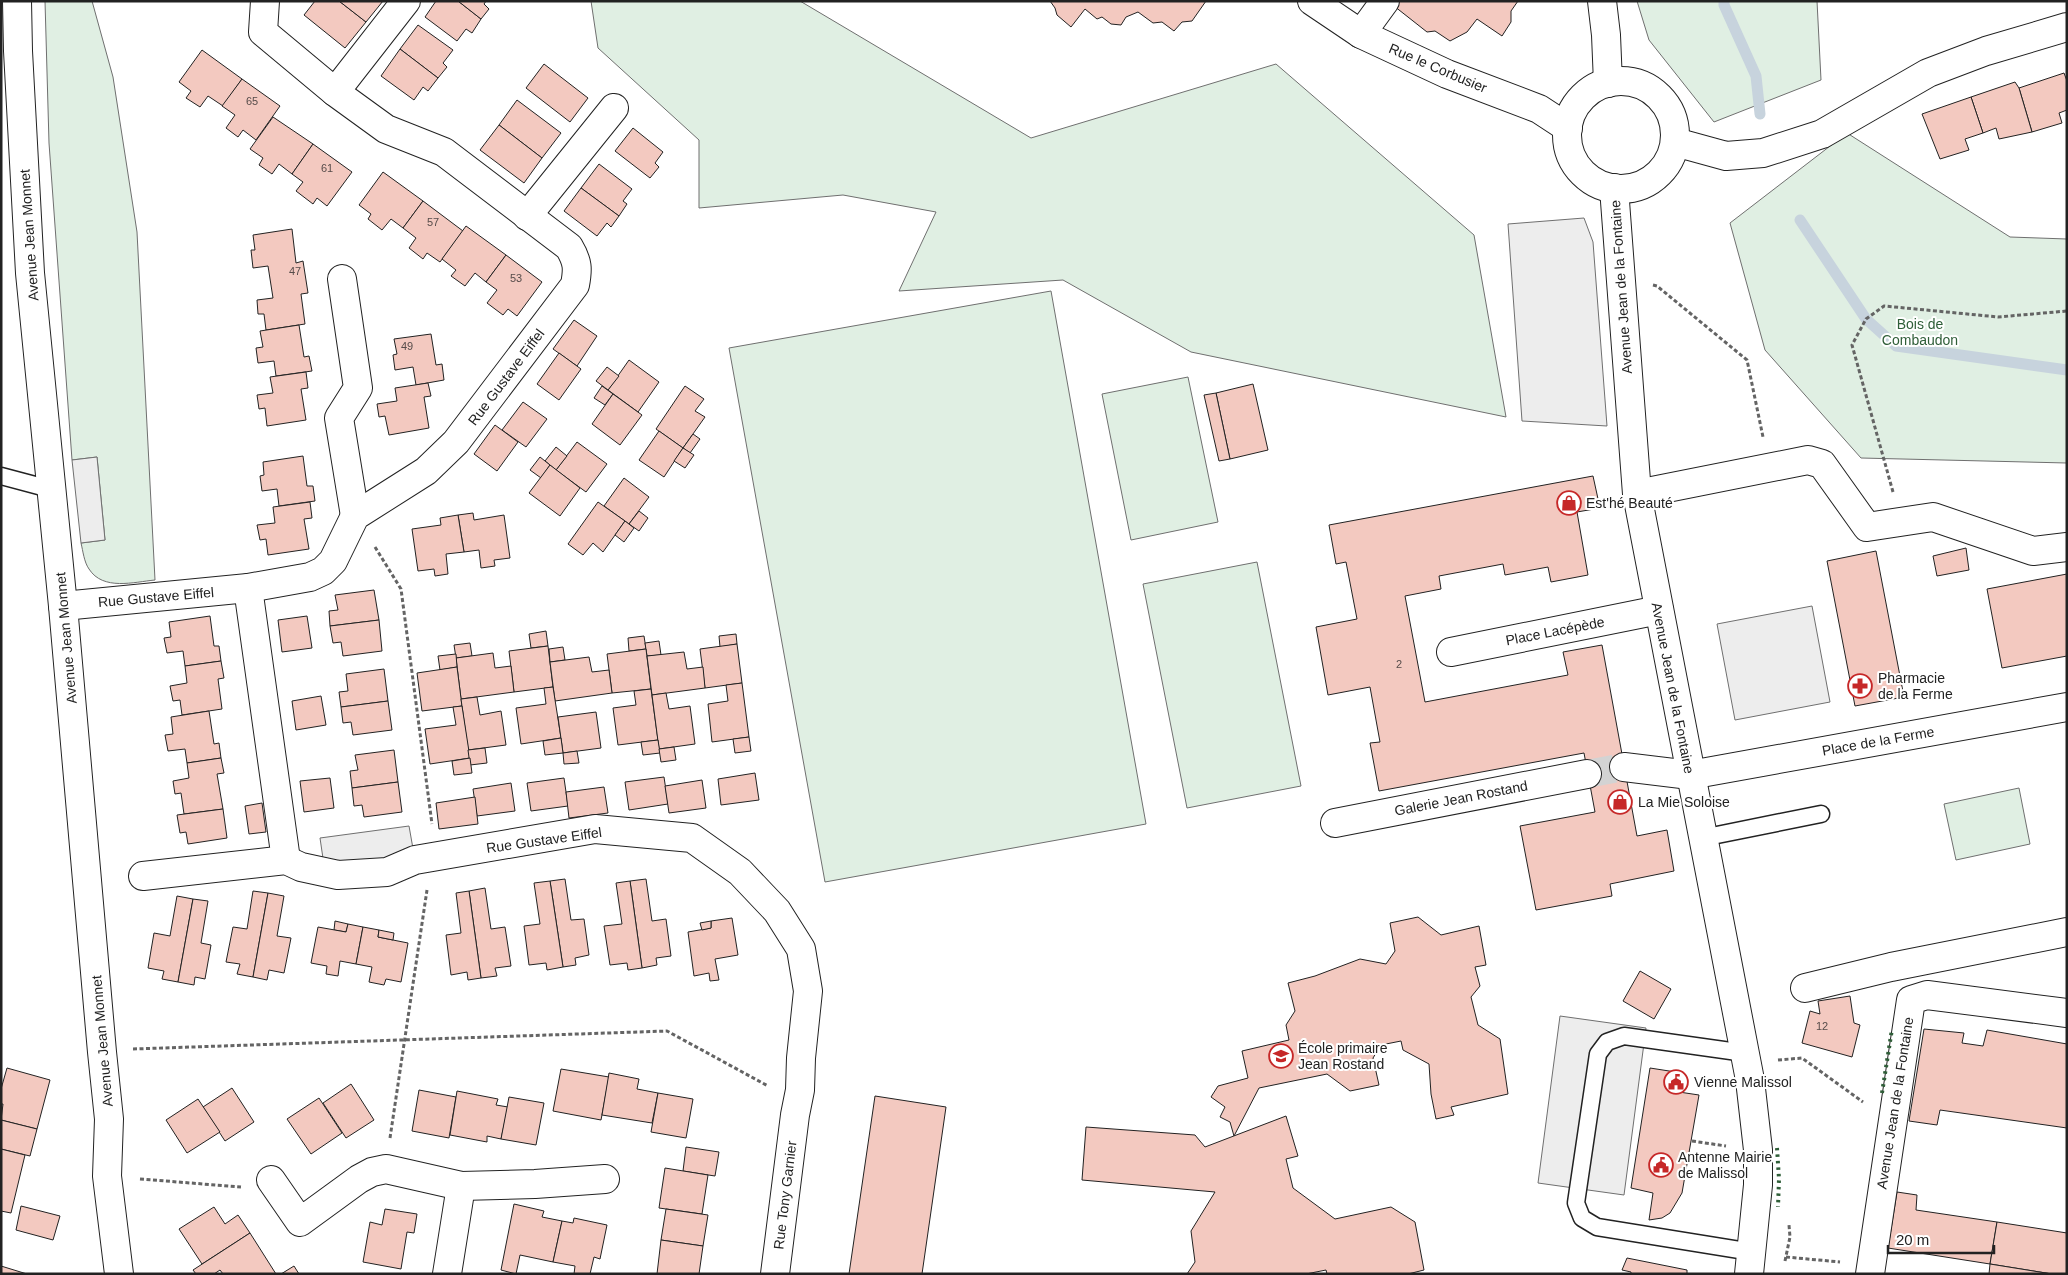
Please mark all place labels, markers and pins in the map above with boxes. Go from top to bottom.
shop icon: Est'hé Beauté [1556,490,1582,516]
place label: Est'hé Beauté [1586,495,1673,511]
place label: Pharmacie de la Ferme [1878,670,1953,702]
pharmacy icon: Pharmacie de la Ferme [1847,673,1873,699]
shop icon: La Mie Soloise [1607,789,1633,815]
place label: La Mie Soloise [1638,794,1730,810]
place label: École primaire Jean Rostand [1298,1040,1388,1072]
school or university icon: École primaire Jean Rostand [1268,1043,1294,1069]
public building icon: Vienne Malissol [1663,1069,1689,1095]
place label: Vienne Malissol [1694,1074,1792,1090]
place label: Antenne Mairie de Malissol [1678,1149,1772,1181]
public building icon: Antenne Mairie de Malissol [1648,1152,1674,1178]

